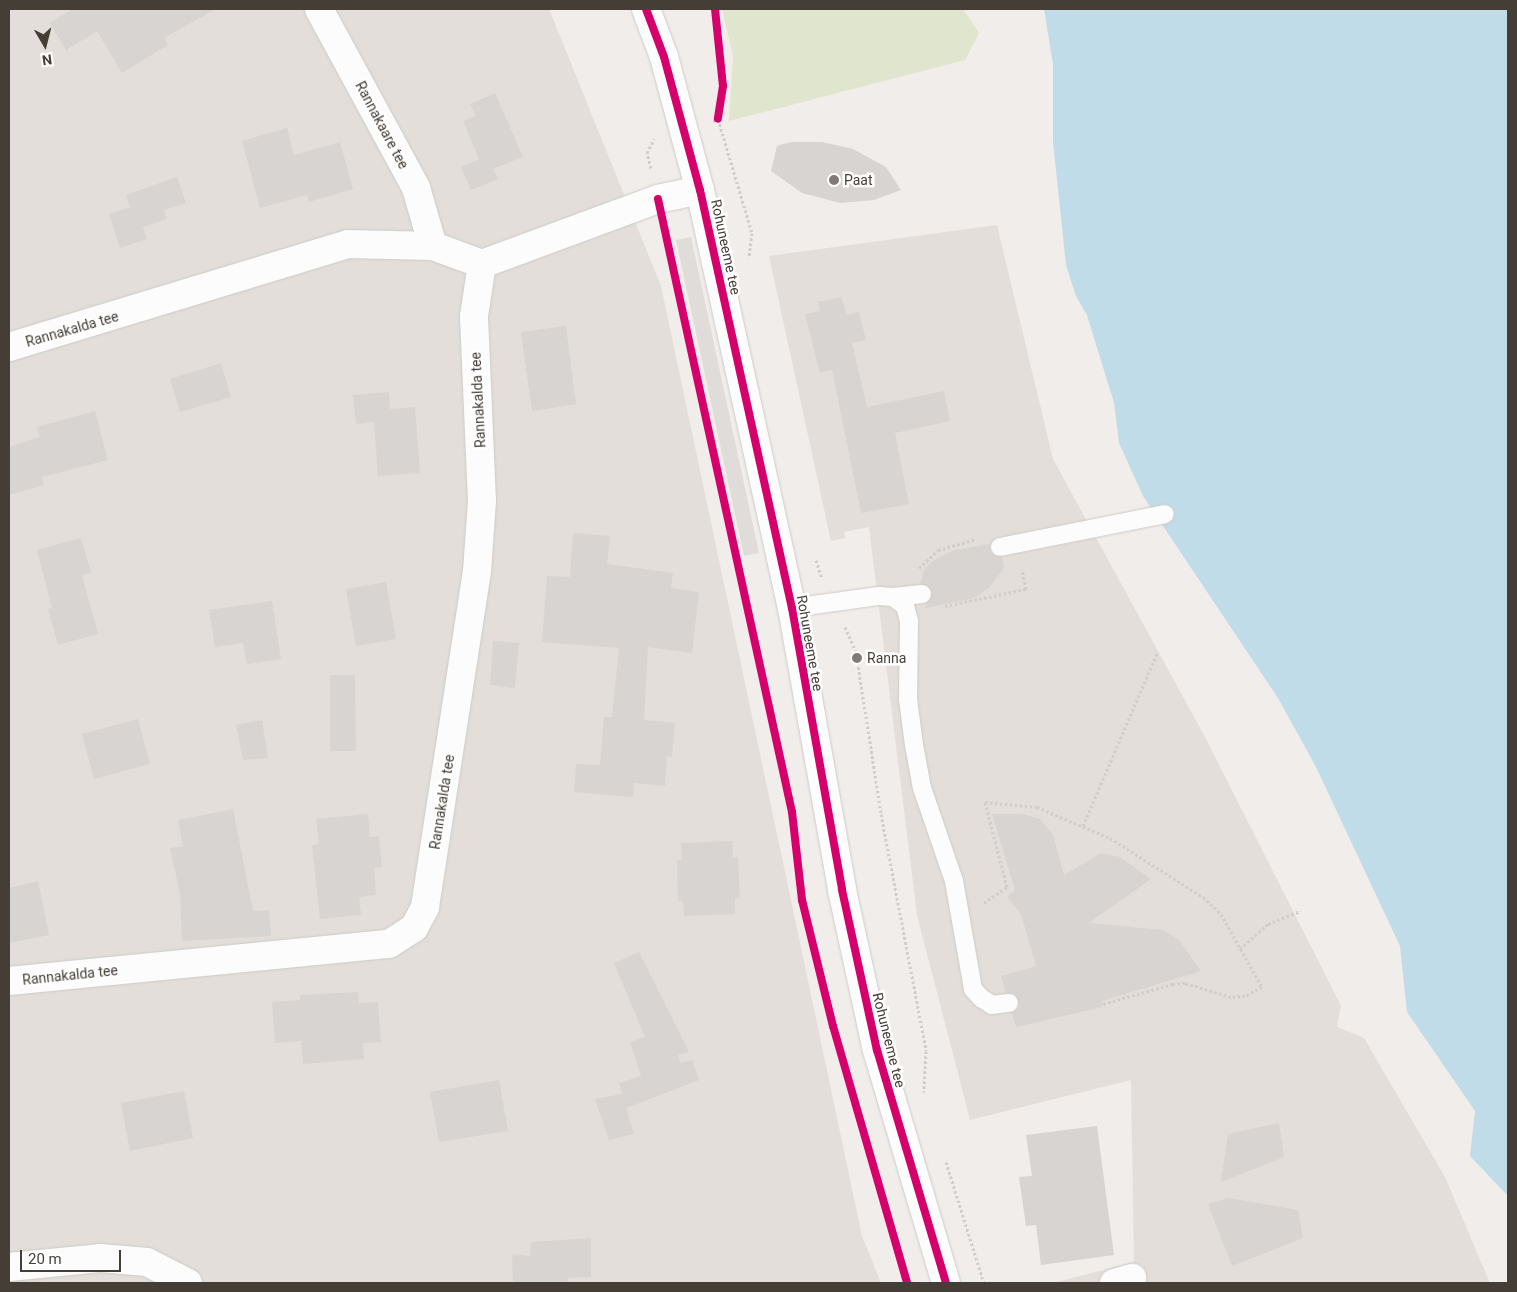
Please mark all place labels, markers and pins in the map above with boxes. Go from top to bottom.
place label: Paat [844,172,873,188]
marker: Paat [828,174,840,186]
place label: Ranna [867,650,906,666]
marker: Ranna [851,652,863,664]

